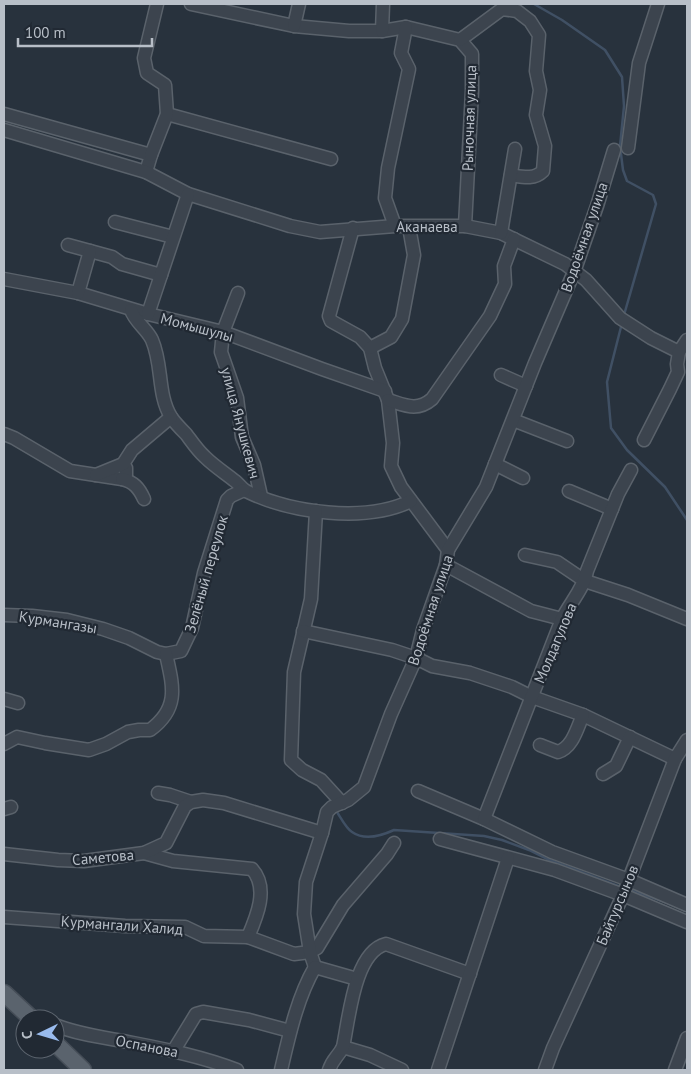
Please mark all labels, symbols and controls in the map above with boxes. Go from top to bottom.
scale bar [18,15,151,47]
text: 100 m [25,23,66,42]
street label: Рыночная улица [458,65,480,171]
street label: Водоёмная улица [556,180,612,294]
street label: Аканаева [396,217,458,236]
street label: Момышулы [158,308,236,346]
street label: улица Янушкевич [217,365,265,481]
street label: Зелёный переулок [180,512,232,635]
street label: Водоёмная улица [403,552,457,668]
street label: Молдагулова [530,600,580,686]
street label: Курмангазы [18,606,98,638]
street label: Саметова [71,845,135,869]
street label: Байтурсынов [592,862,642,948]
street label: Курмангали Халид [60,911,184,939]
north arrow [15,1009,65,1059]
text: С [18,1030,36,1040]
street label: Оспанова [114,1031,180,1061]

